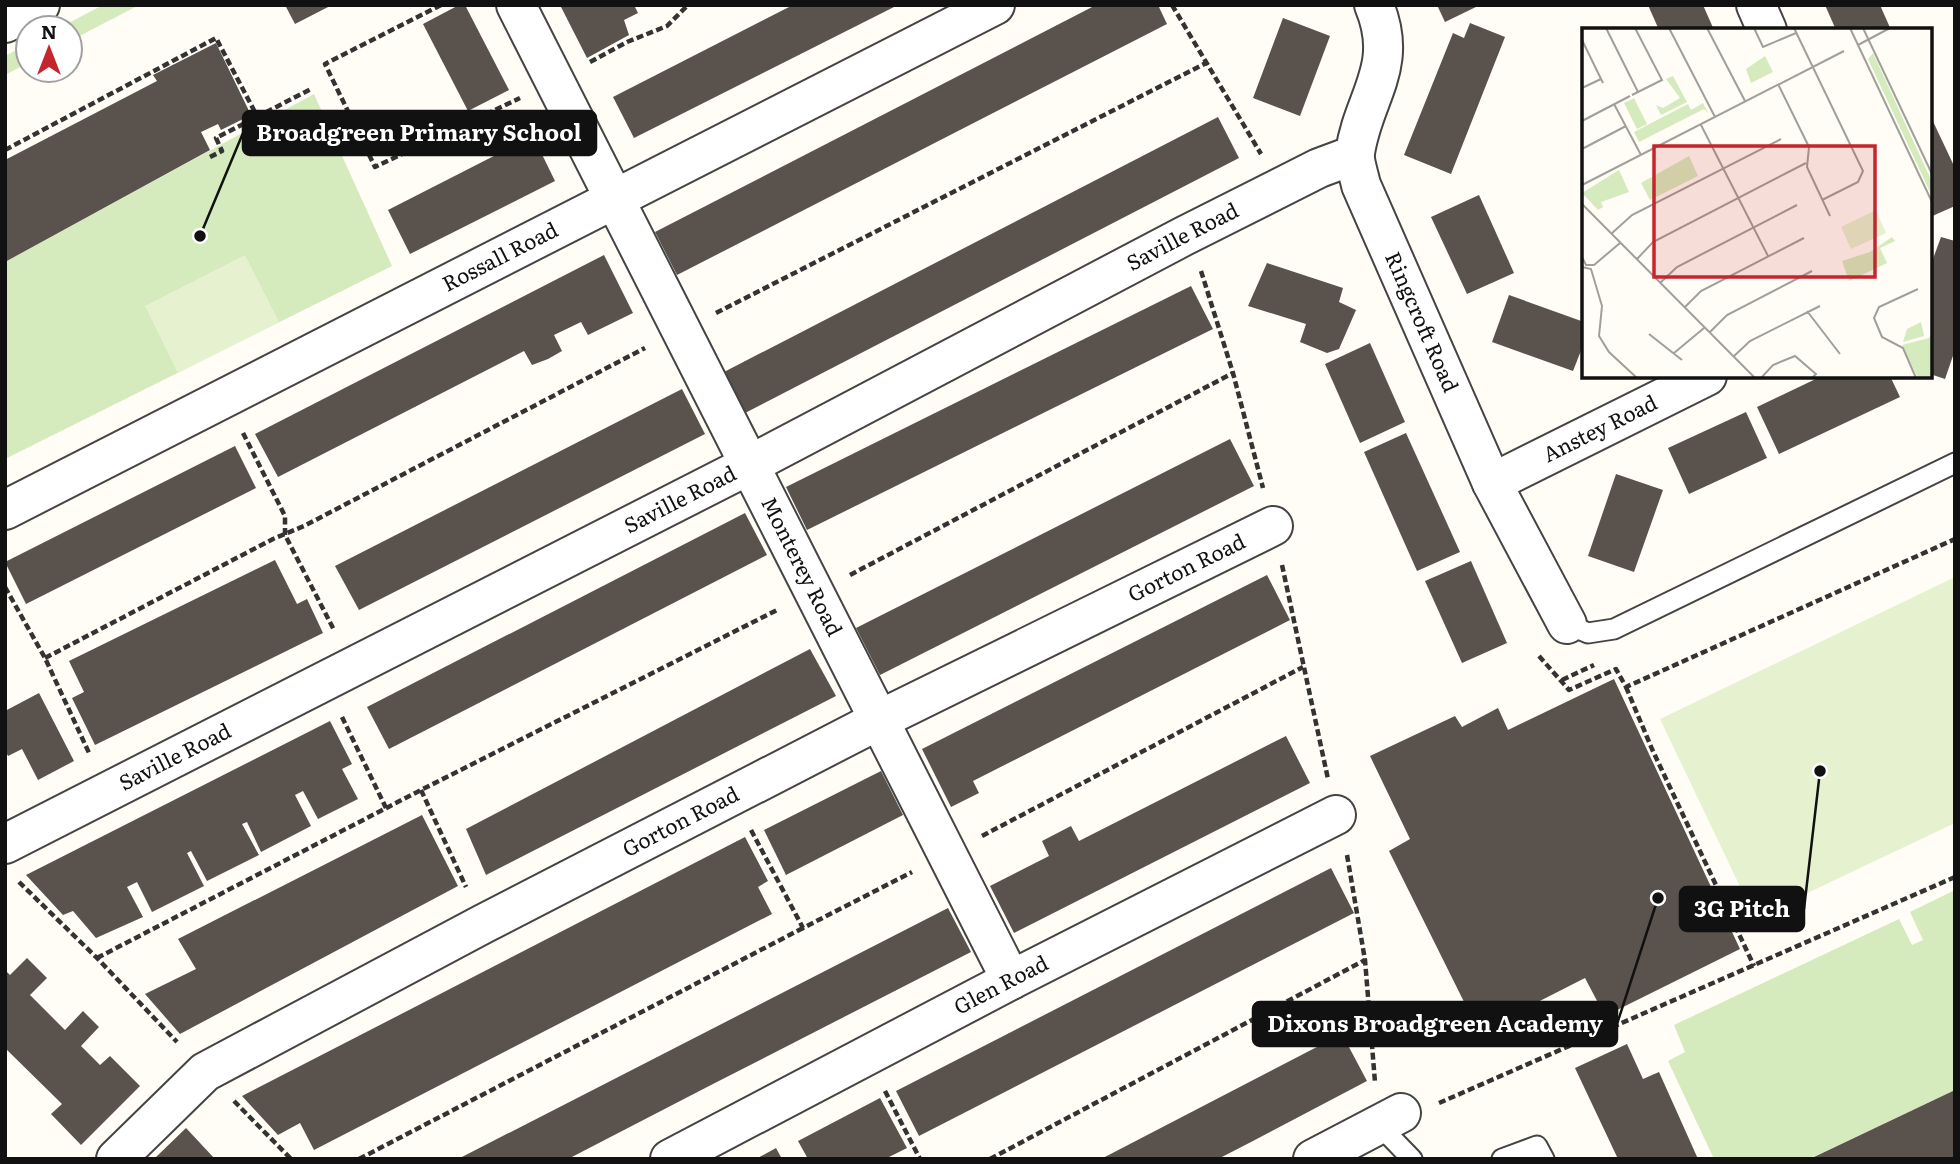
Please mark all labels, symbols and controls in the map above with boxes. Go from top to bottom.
north arrow [14,14,84,84]
text: N [41,17,57,45]
inset map [1582,28,1932,378]
callout: Broadgreen Primary School [243,111,596,155]
text: Broadgreen Primary School [256,114,582,148]
street label: Saville Road [1120,193,1243,277]
street label: Rossall Road [436,213,563,298]
street label: Ringcroft Road [1379,246,1468,397]
street label: Anstey Road [1537,385,1662,468]
street label: Saville Road [618,456,741,539]
street label: Monterey Road [755,490,852,641]
street label: Gorton Road [1122,524,1250,608]
street label: Saville Road [113,713,236,797]
street label: Gorton Road [616,777,744,863]
callout: 3G Pitch [1680,887,1804,931]
text: 3G Pitch [1694,890,1790,924]
street label: Glen Road [947,946,1053,1020]
callout: Dixons Broadgreen Academy [1253,1002,1617,1046]
text: Dixons Broadgreen Academy [1267,1005,1603,1039]

